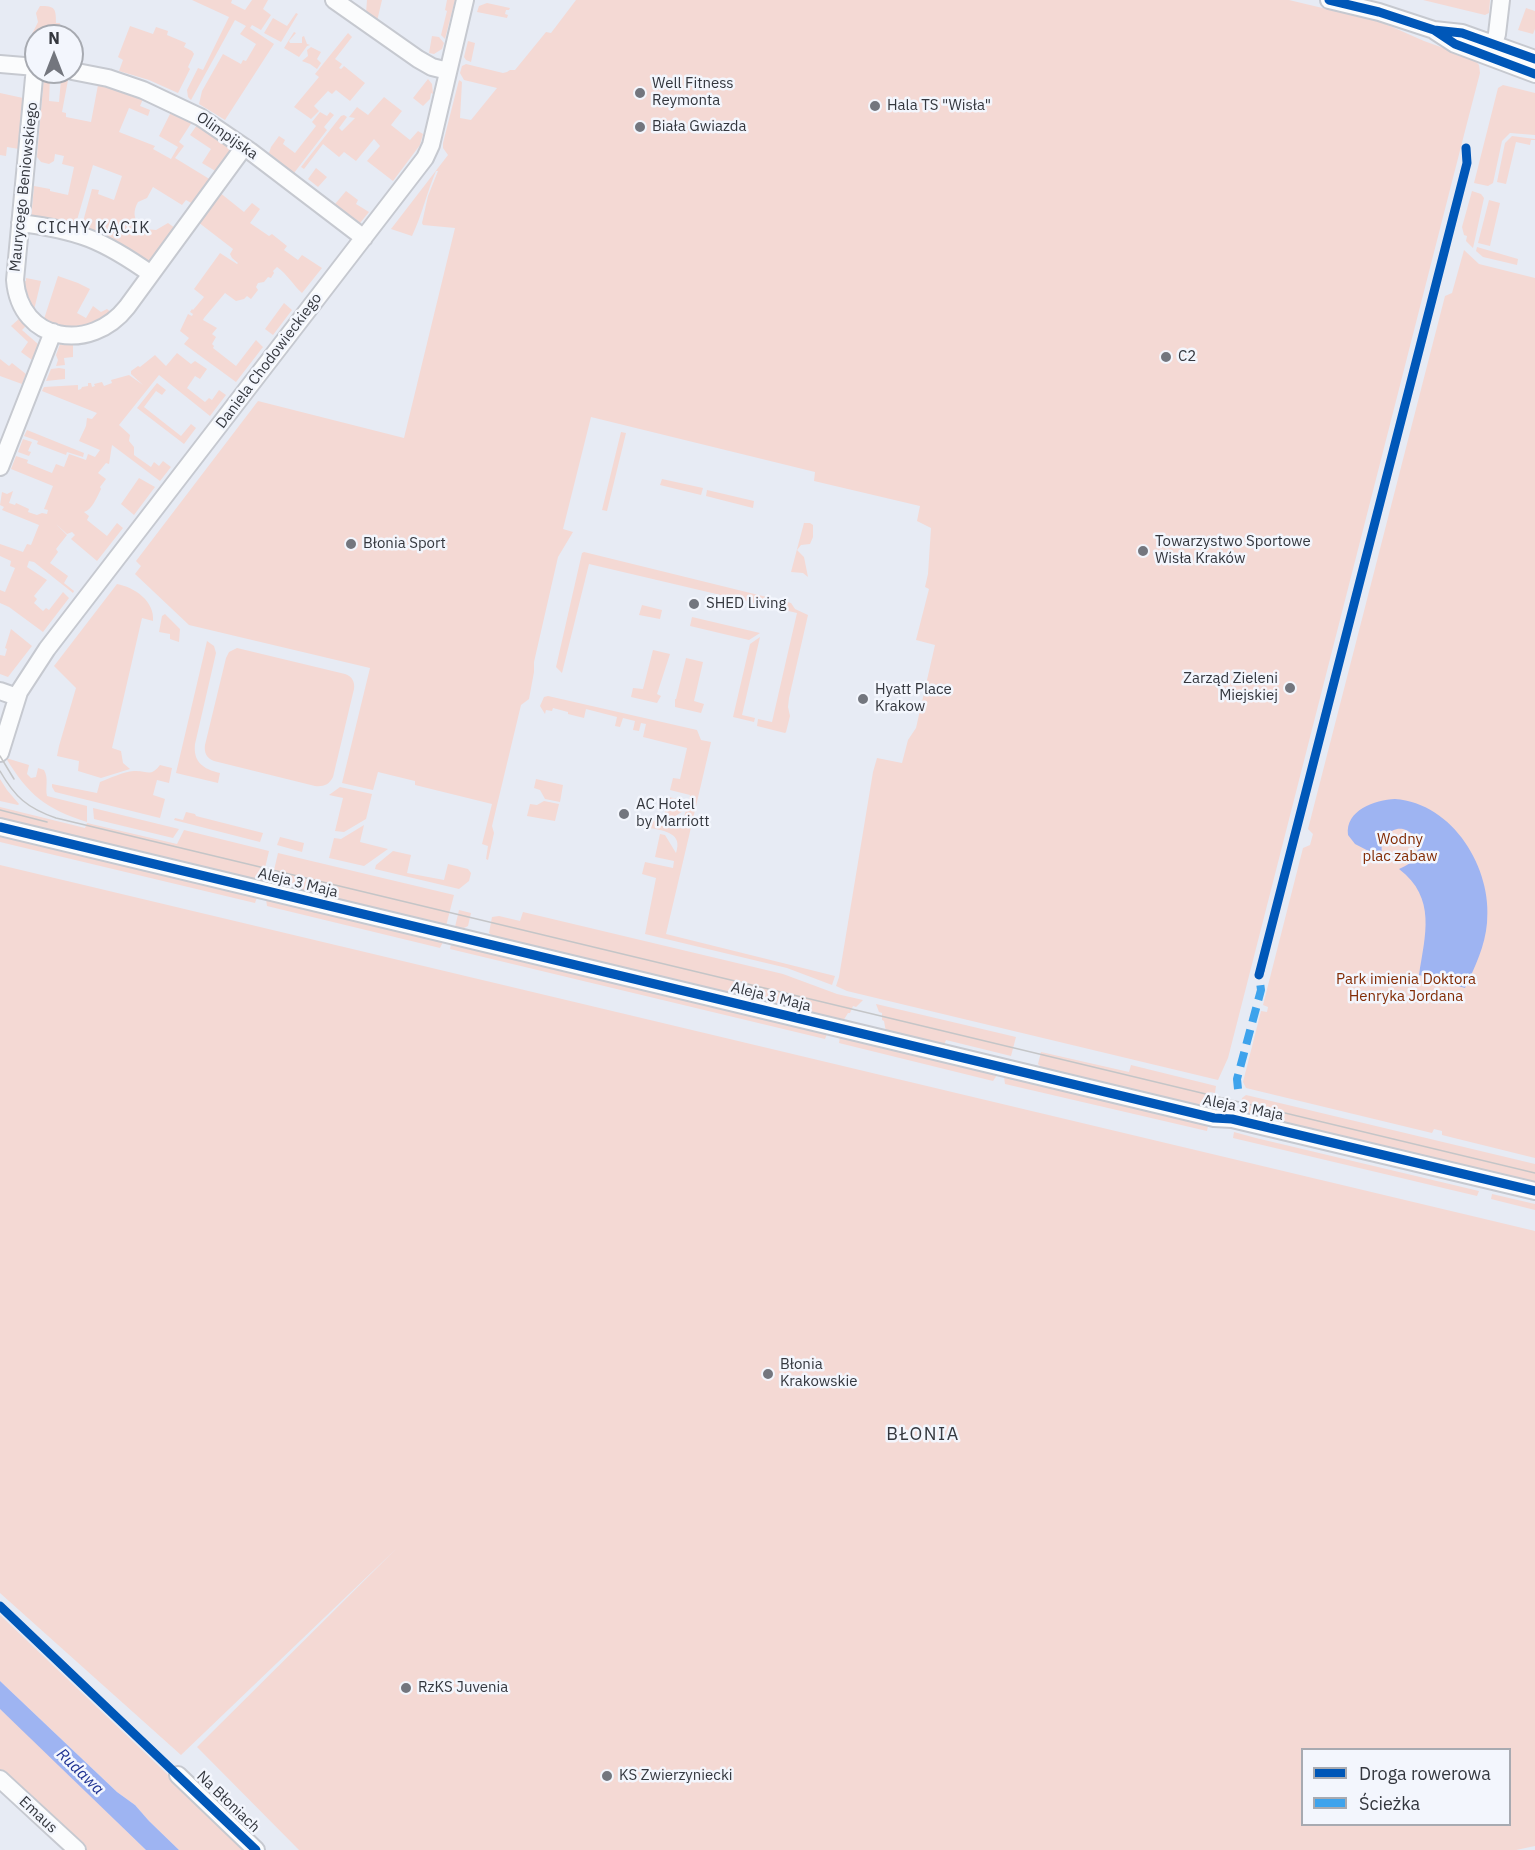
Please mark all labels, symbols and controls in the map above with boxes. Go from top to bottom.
north arrow [24,24,84,84]
text: N [48,28,60,48]
place label: Well Fitness Reymonta [652,75,734,110]
marker: Well Fitness Reymonta [633,86,647,100]
place label: Hala TS "Wisła" [887,97,991,115]
marker: Hala TS "Wisła" [868,99,882,113]
street label: Maurycego Beniowskiego [6,101,42,273]
street label: Olimpijska [193,108,261,164]
place label: Biała Gwiazda [652,118,746,136]
marker: Biała Gwiazda [633,120,647,134]
district label: CICHY KĄCIK [37,218,151,238]
street label: Daniela Chodowieckiego [212,290,326,432]
place label: C2 [1178,348,1196,366]
marker: C2 [1159,350,1173,364]
place label: Towarzystwo Sportowe Wisła Kraków [1155,533,1311,568]
place label: Błonia Sport [363,535,446,553]
marker: Błonia Sport [344,537,358,551]
marker: Towarzystwo Sportowe Wisła Kraków [1136,544,1150,558]
place label: SHED Living [706,595,787,613]
marker: SHED Living [687,597,701,611]
place label: Zarząd Zieleni Miejskiej [1183,670,1278,705]
place label: Hyatt Place Krakow [875,681,952,716]
marker: Zarząd Zieleni Miejskiej [1283,681,1297,695]
marker: Hyatt Place Krakow [856,692,870,706]
place label: AC Hotel by Marriott [636,796,709,831]
marker: AC Hotel by Marriott [617,807,631,821]
park label: Wodny plac zabaw [1362,831,1438,866]
street label: Aleja 3 Maja [256,864,340,902]
park label: Park imienia Doktora Henryka Jordana [1336,971,1476,1006]
street label: Aleja 3 Maja [729,978,813,1016]
street label: Aleja 3 Maja [1201,1091,1285,1125]
place label: Błonia Krakowskie [780,1356,857,1391]
marker: Błonia Krakowskie [761,1367,775,1381]
district label: BŁONIA [886,1424,960,1446]
place label: RzKS Juvenia [418,1679,508,1697]
marker: RzKS Juvenia [399,1681,413,1695]
water label: Rudawa [52,1745,108,1799]
legend [1301,1748,1511,1826]
text: Droga rowerowa [1359,1762,1491,1785]
street label: Na Błoniach [193,1767,263,1837]
place label: KS Zwierzyniecki [619,1767,733,1785]
marker: KS Zwierzyniecki [600,1769,614,1783]
text: Ścieżka [1359,1792,1420,1815]
street label: Emaus [15,1793,61,1837]

